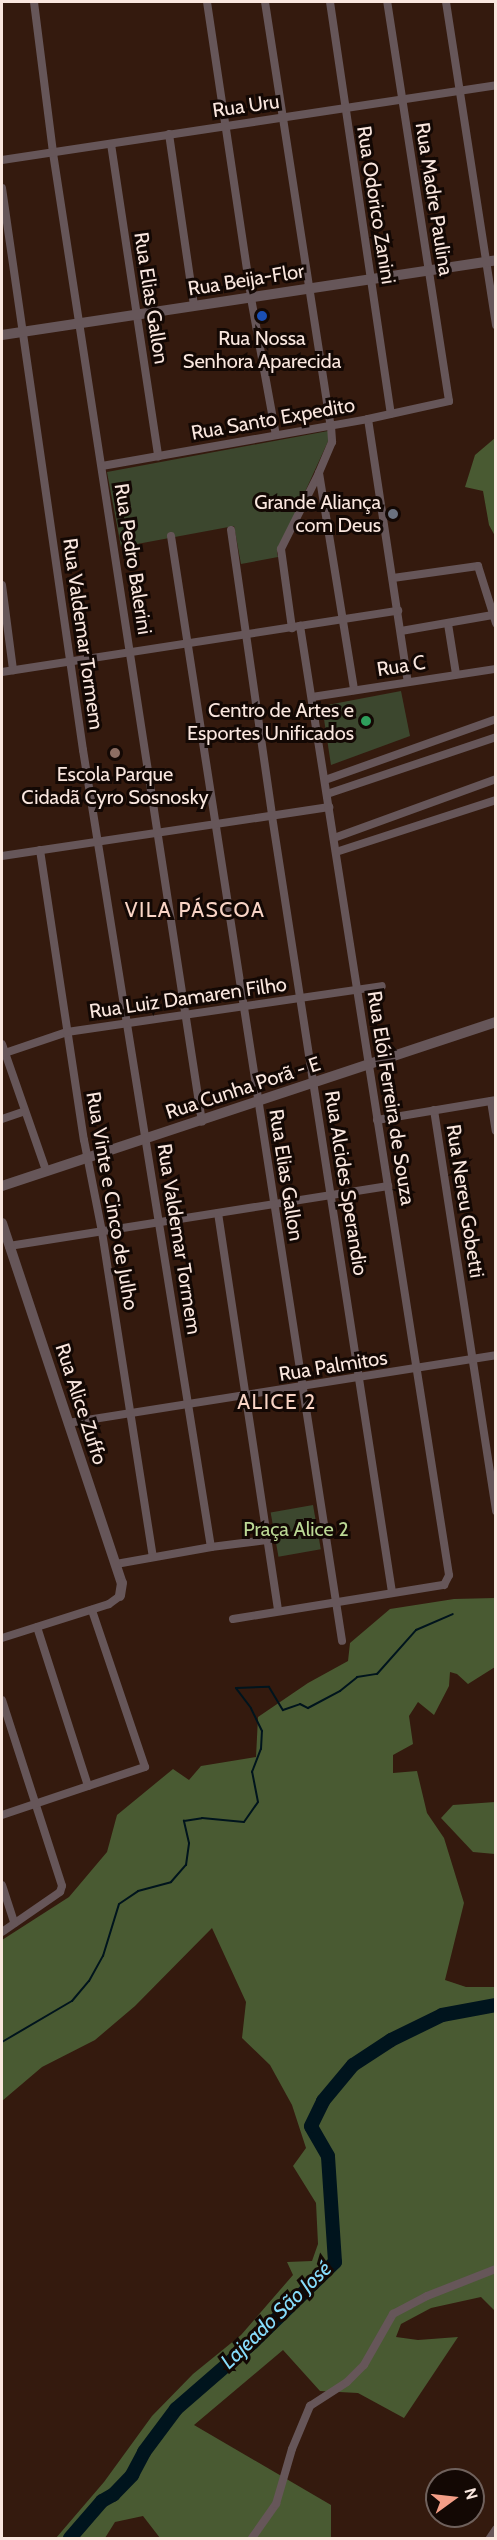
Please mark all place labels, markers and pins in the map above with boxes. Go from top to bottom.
marker: Rua Nossa Senhora Aparecida [255,309,269,323]
place label: Rua Nossa Senhora Aparecida [183,326,341,373]
place label: Grande Aliança com Deus [254,490,381,537]
marker: Grande Aliança com Deus [386,507,400,521]
place label: Centro de Artes e Esportes Unificados [187,698,354,745]
marker: Centro de Artes e Esportes Unificados [359,714,373,728]
marker: Escola Parque Cidadã Cyro Sosnosky [108,746,122,760]
place label: Escola Parque Cidadã Cyro Sosnosky [21,762,209,809]

